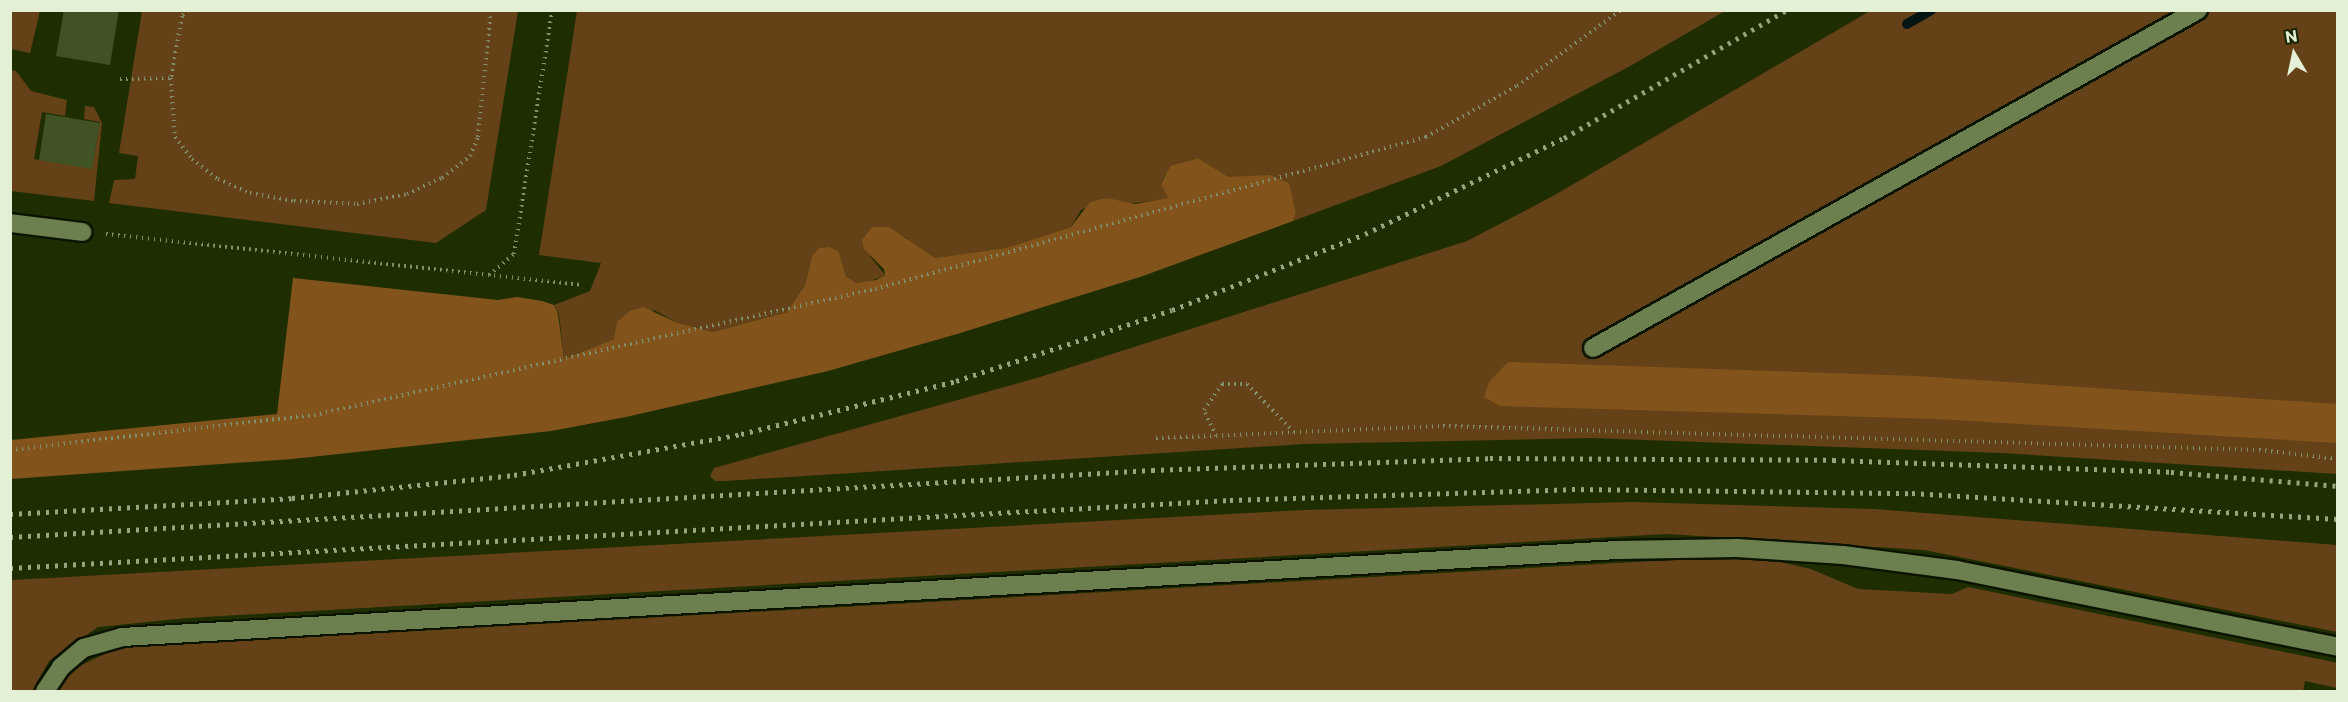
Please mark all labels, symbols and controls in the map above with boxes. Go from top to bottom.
north arrow [2264,24,2324,84]
text: N [2284,25,2299,46]

